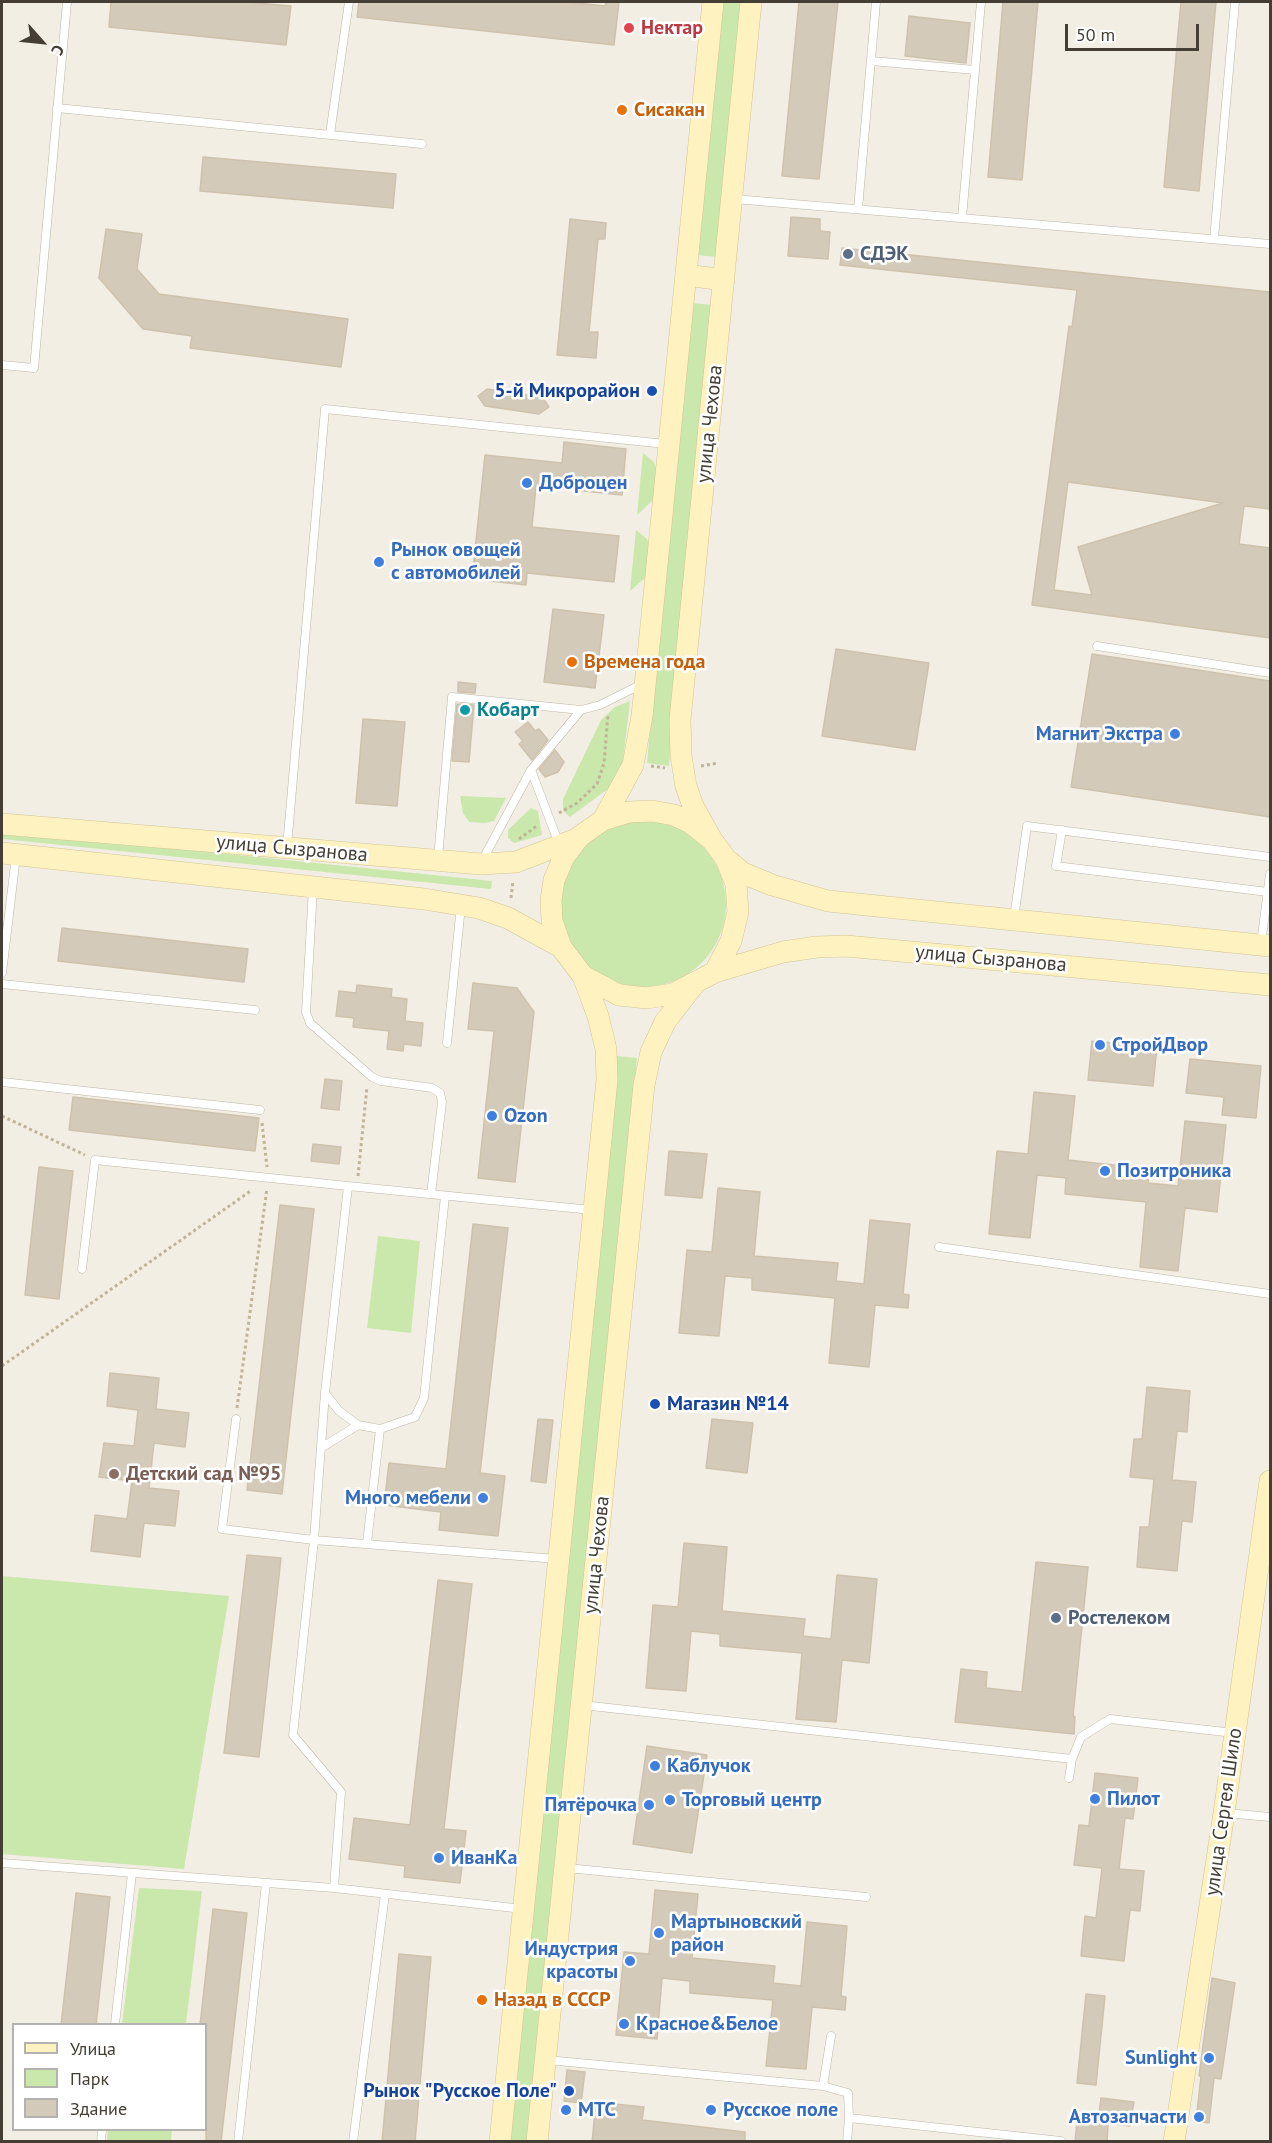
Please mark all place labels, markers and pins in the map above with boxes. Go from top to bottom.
place label: Нектар [641,16,703,40]
marker: Нектар [622,21,636,35]
place label: Сисакан [634,98,705,122]
marker: Сисакан [615,103,629,117]
place label: СДЭК [860,242,909,266]
marker: СДЭК [841,247,855,261]
place label: 5-й Микрорайон [494,379,640,403]
marker: 5-й Микрорайон [645,384,659,398]
place label: Доброцен [539,471,628,495]
marker: Доброцен [520,476,534,490]
place label: Рынок овощей с автомобилей [391,538,521,585]
marker: Рынок овощей с автомобилей [372,555,386,569]
place label: Времена года [584,650,705,674]
marker: Времена года [565,655,579,669]
place label: Кобарт [477,698,539,722]
marker: Кобарт [458,703,472,717]
place label: Магнит Экстра [1036,722,1163,746]
marker: Магнит Экстра [1168,727,1182,741]
place label: СтройДвор [1112,1033,1208,1057]
marker: СтройДвор [1093,1038,1107,1052]
place label: Ozon [504,1104,548,1128]
marker: Ozon [485,1109,499,1123]
place label: Позитроника [1117,1159,1231,1183]
marker: Позитроника [1098,1164,1112,1178]
place label: Магазин №14 [667,1392,789,1416]
marker: Магазин №14 [648,1397,662,1411]
place label: Детский сад №95 [126,1462,281,1486]
marker: Детский сад №95 [107,1467,121,1481]
place label: Много мебели [345,1486,471,1510]
marker: Много мебели [476,1491,490,1505]
place label: Ростелеком [1068,1606,1170,1630]
marker: Ростелеком [1049,1611,1063,1625]
place label: Каблучок [667,1754,751,1778]
marker: Каблучок [648,1759,662,1773]
place label: Пилот [1107,1787,1160,1811]
place label: Торговый центр [682,1788,822,1812]
marker: Пилот [1088,1792,1102,1806]
place label: Пятёрочка [544,1793,637,1817]
marker: Торговый центр [663,1793,677,1807]
marker: Пятёрочка [642,1798,656,1812]
place label: ИванКа [451,1846,517,1870]
marker: ИванКа [432,1851,446,1865]
place label: Мартыновский район [671,1910,802,1957]
marker: Мартыновский район [652,1926,666,1940]
place label: Индустрия красоты [524,1937,618,1984]
marker: Индустрия красоты [623,1954,637,1968]
place label: Назад в СССР [494,1988,611,2012]
marker: Назад в СССР [475,1993,489,2007]
place label: Красное&Белое [636,2012,778,2036]
marker: Красное&Белое [617,2017,631,2031]
place label: Sunlight [1125,2046,1197,2070]
marker: Sunlight [1202,2051,1216,2065]
place label: Рынок "Русское Поле" [363,2079,557,2103]
marker: Рынок "Русское Поле" [562,2084,576,2098]
place label: МТС [578,2098,616,2122]
place label: Русское поле [723,2098,838,2122]
marker: МТС [559,2103,573,2117]
marker: Русское поле [704,2103,718,2117]
place label: Автозапчасти [1069,2105,1187,2129]
marker: Автозапчасти [1192,2110,1206,2124]

